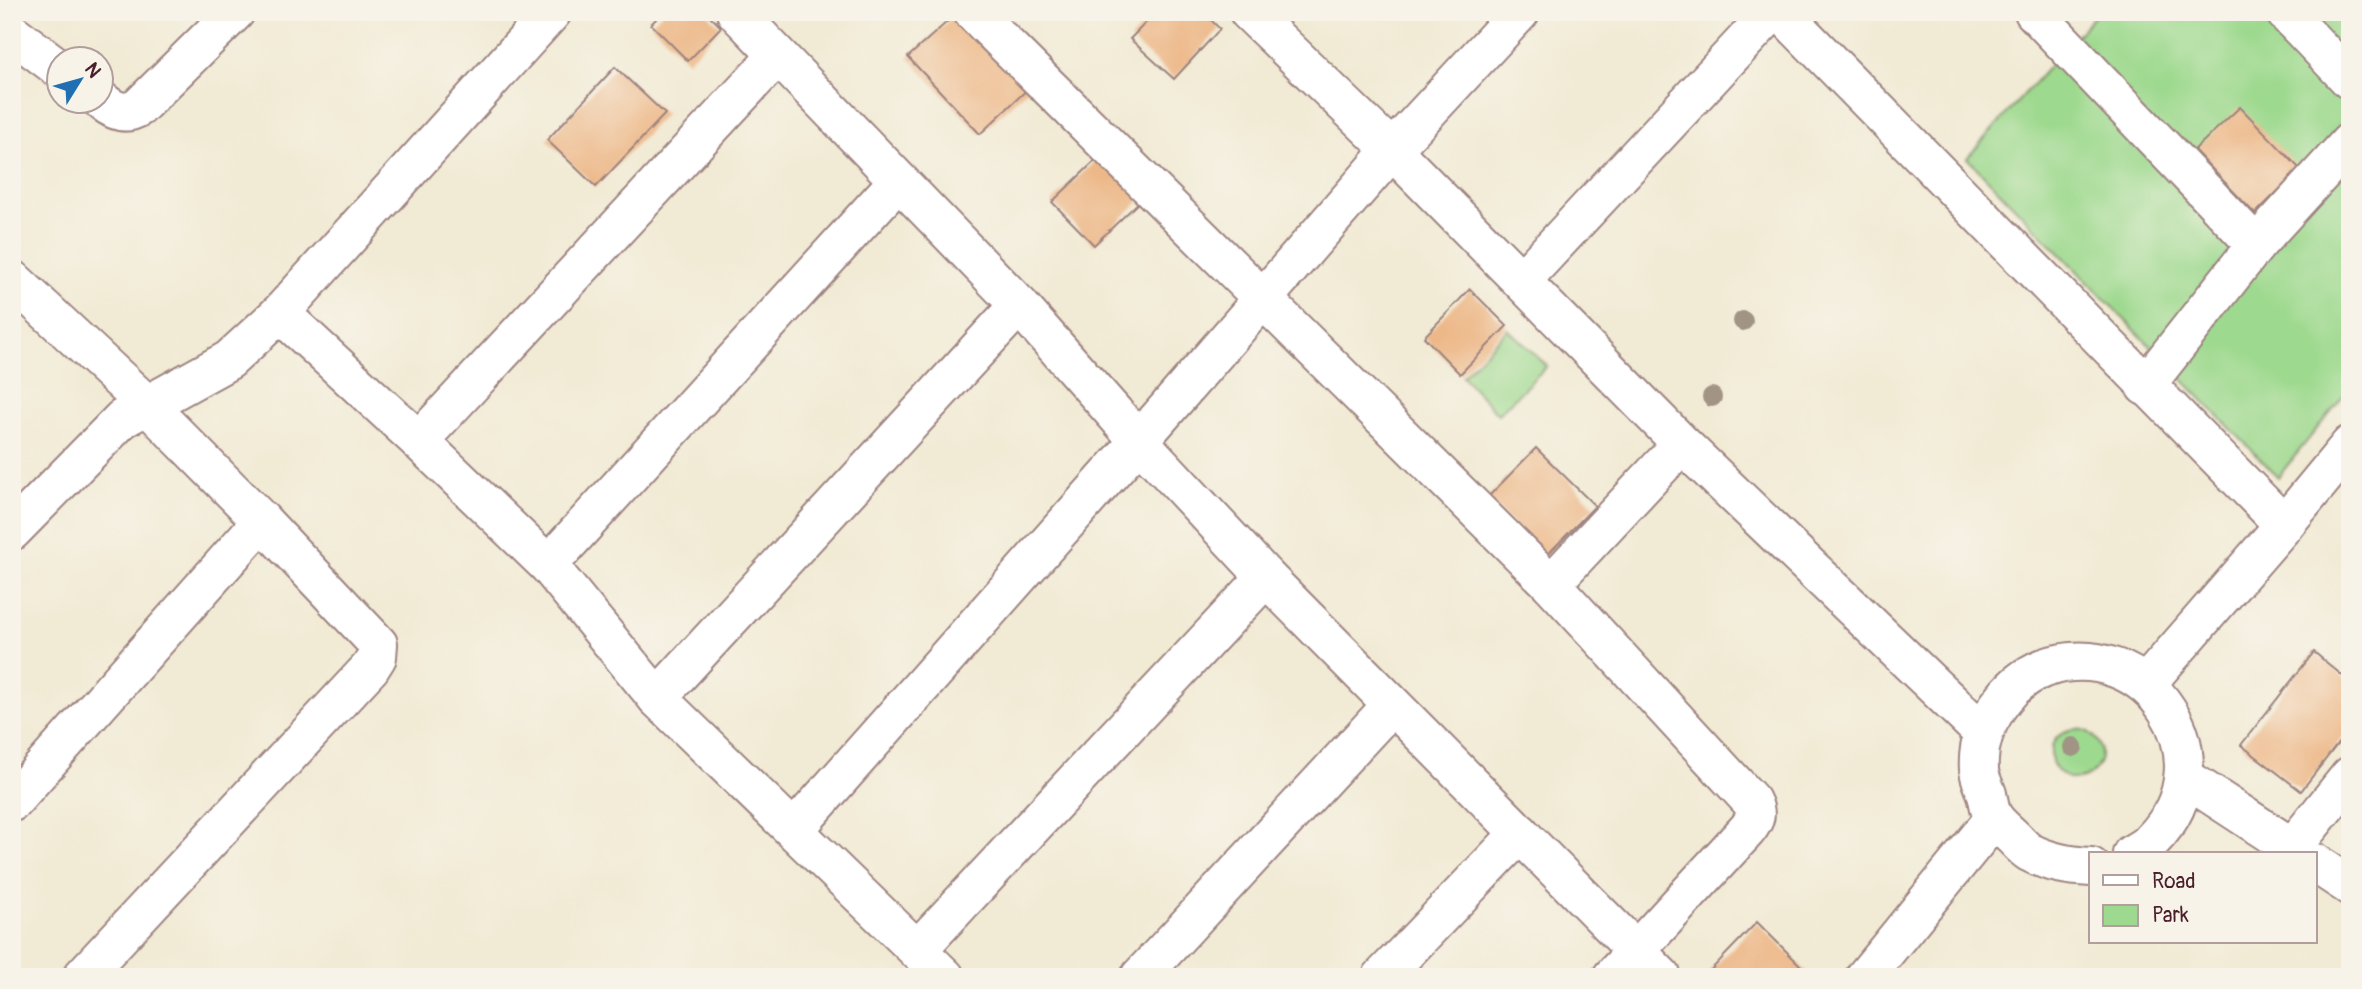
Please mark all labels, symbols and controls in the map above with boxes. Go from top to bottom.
north arrow [46,46,116,116]
text: N [79,58,106,83]
legend [2089,852,2316,944]
text: Road [2152,868,2196,895]
text: Park [2152,902,2189,929]

